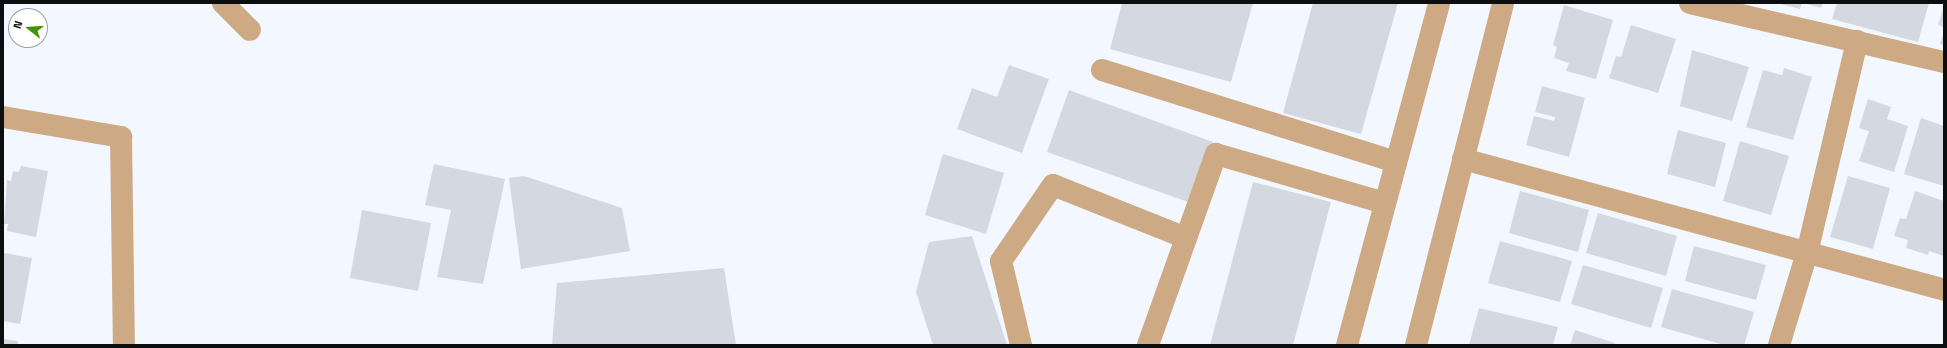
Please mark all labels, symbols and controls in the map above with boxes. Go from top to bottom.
north arrow [8,8,48,48]
text: N [9,19,26,31]

